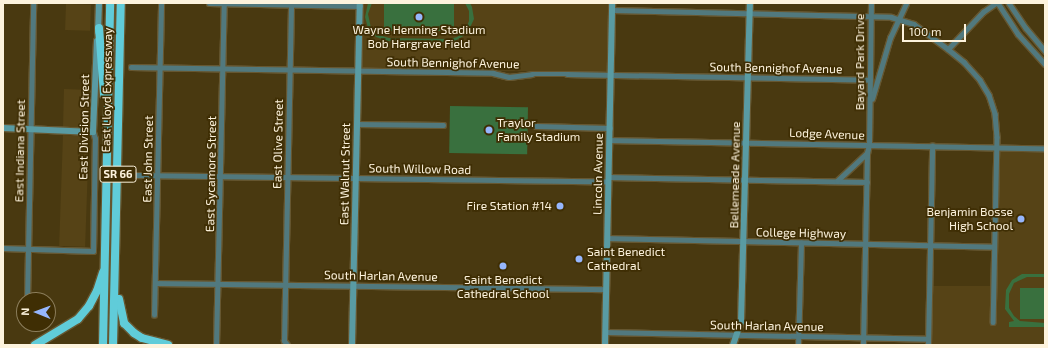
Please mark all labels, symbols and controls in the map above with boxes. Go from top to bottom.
marker: Wayne Henning Stadium Bob Hargrave Field [414,12,424,22]
street label: Bayard Park Drive [853,14,867,110]
scale bar [904,16,968,42]
place label: Wayne Henning Stadium Bob Hargrave Field [352,23,486,51]
text: 100 m [909,24,941,38]
street label: East Lloyd Expressway [99,27,115,153]
street label: South Bennighof Avenue [386,55,520,71]
street label: South Bennighof Avenue [709,60,843,76]
street label: East Division Street [76,74,92,180]
street label: East Indiana Street [12,99,28,203]
street label: East Olive Street [270,99,286,189]
street label: East John Street [140,115,156,203]
street label: East Sycamore Street [203,116,219,232]
place label: Traylor Family Stadium [497,116,581,144]
street label: Bellemeade Avenue [727,121,743,229]
street label: East Walnut Street [337,123,353,225]
marker: Traylor Family Stadium [484,125,494,135]
street label: Lodge Avenue [789,125,865,143]
street label: Lincoln Avenue [590,133,606,215]
street label: South Willow Road [368,161,472,177]
road number: SR 66 [99,165,137,183]
place label: Fire Station #14 [467,199,552,213]
marker: Fire Station #14 [555,201,565,211]
place label: Benjamin Bosse High School [927,205,1013,233]
marker: Benjamin Bosse High School [1016,214,1026,224]
street label: College Highway [756,225,846,241]
place label: Saint Benedict Cathedral [587,245,665,273]
marker: Saint Benedict Cathedral [574,254,584,264]
marker: Saint Benedict Cathedral School [498,261,508,271]
street label: South Harlan Avenue [324,268,438,284]
place label: Saint Benedict Cathedral School [457,273,549,301]
north arrow [16,292,56,332]
text: N [18,308,31,316]
street label: South Harlan Avenue [710,318,824,334]

